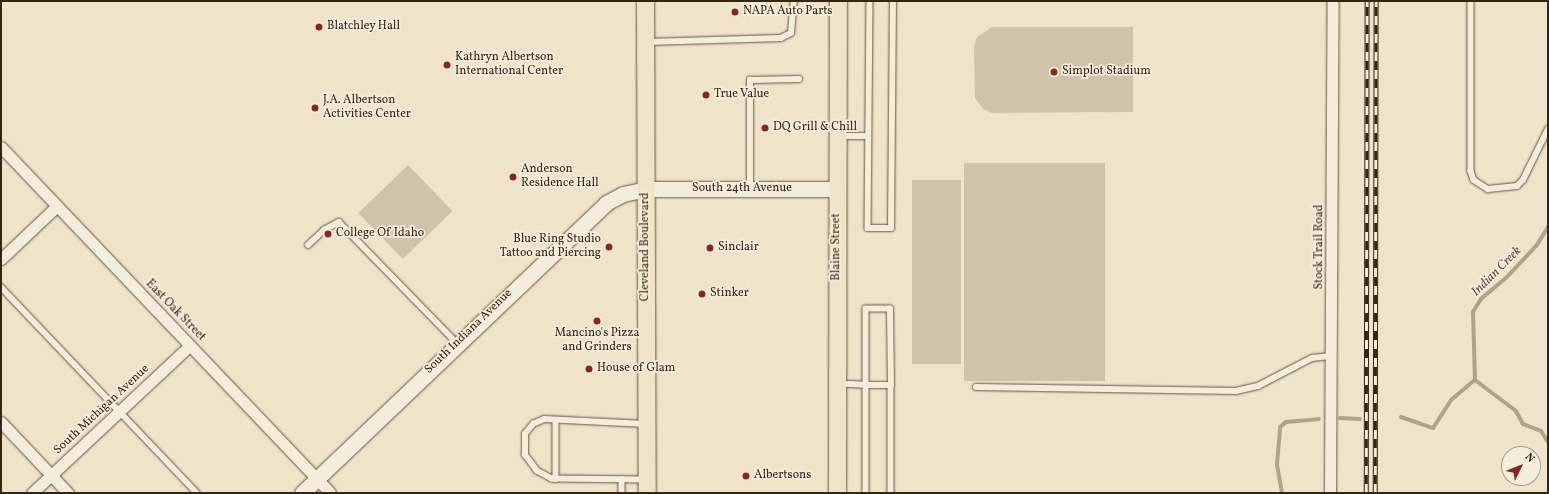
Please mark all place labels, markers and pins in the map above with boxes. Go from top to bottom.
place label: NAPA Auto Parts [743,5,833,19]
marker: NAPA Auto Parts [730,7,740,17]
place label: Blatchley Hall [327,20,400,34]
marker: Blatchley Hall [314,22,324,32]
place label: Kathryn Albertson International Center [455,51,563,79]
marker: Kathryn Albertson International Center [442,60,452,70]
place label: Simplot Stadium [1062,65,1151,79]
marker: Simplot Stadium [1049,67,1059,77]
place label: True Value [714,88,770,102]
marker: True Value [701,90,711,100]
place label: J.A. Albertson Activities Center [323,94,411,122]
marker: J.A. Albertson Activities Center [310,103,320,113]
place label: DQ Grill & Chill [773,121,857,135]
marker: DQ Grill & Chill [760,123,770,133]
place label: Anderson Residence Hall [521,163,599,191]
marker: Anderson Residence Hall [508,172,518,182]
place label: College Of Idaho [336,227,423,241]
marker: College Of Idaho [323,229,333,239]
place label: Blue Ring Studio Tattoo and Piercing [500,233,601,261]
place label: Sinclair [718,241,759,255]
marker: Blue Ring Studio Tattoo and Piercing [604,242,614,252]
marker: Sinclair [705,243,715,253]
place label: Stinker [710,287,749,301]
marker: Stinker [697,289,707,299]
marker: Mancino's Pizza and Grinders [592,316,602,326]
place label: Mancino's Pizza and Grinders [555,327,639,355]
place label: House of Glam [597,362,674,376]
marker: House of Glam [584,364,594,374]
place label: Albertsons [754,469,811,483]
marker: Albertsons [741,471,751,481]

